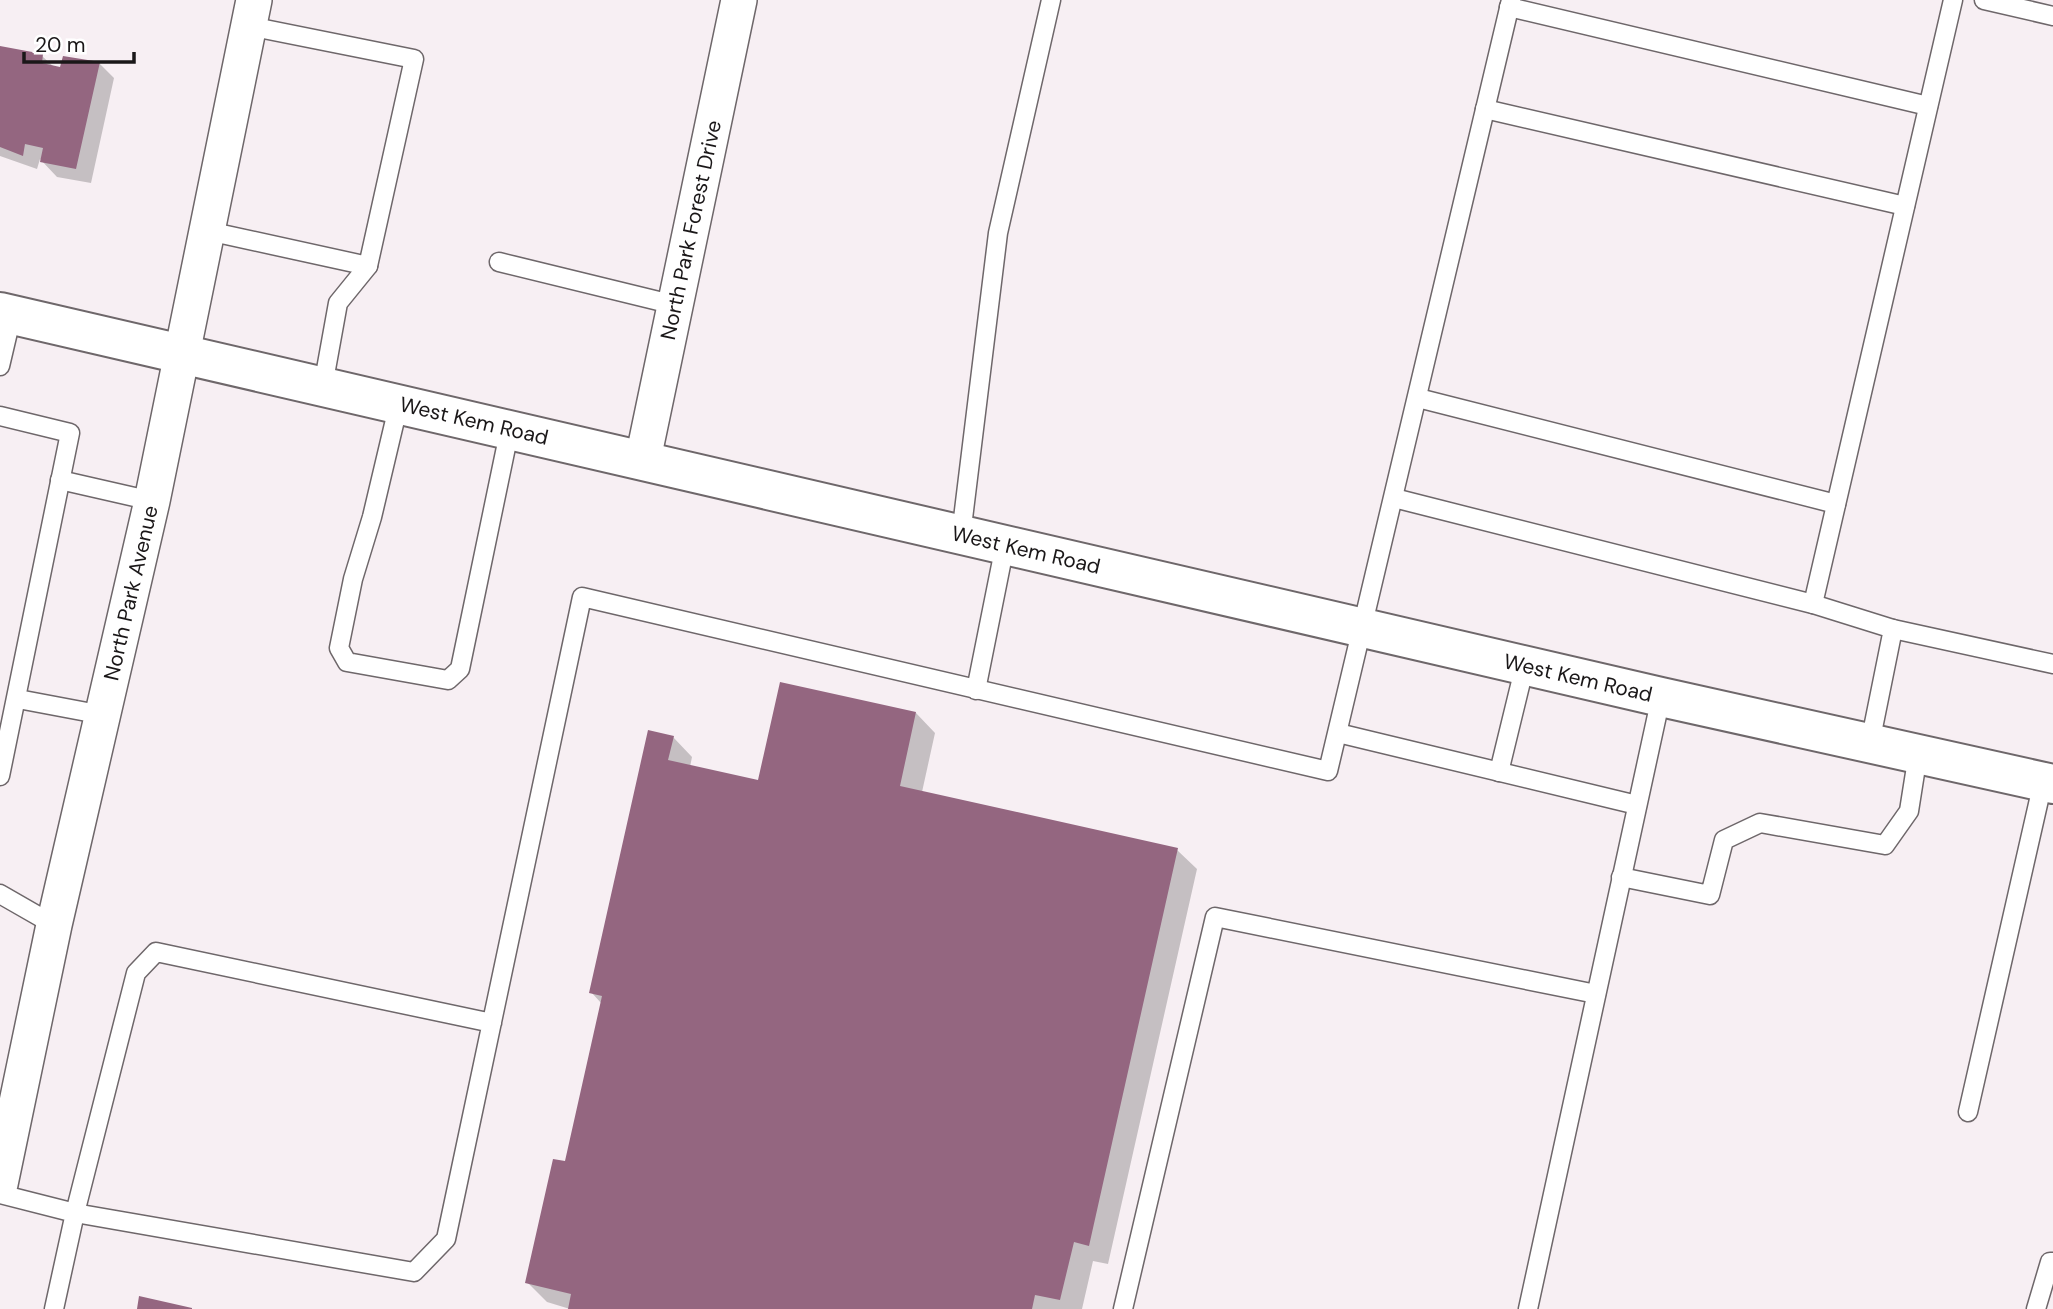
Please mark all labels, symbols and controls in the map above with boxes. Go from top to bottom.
scale bar [24,21,135,65]
text: 20 m [35,31,86,59]
street label: North Park Forest Drive [654,118,728,342]
street label: West Kem Road [397,390,551,452]
street label: North Park Avenue [97,503,165,683]
street label: West Kem Road [949,519,1103,581]
street label: West Kem Road [1501,647,1655,709]

